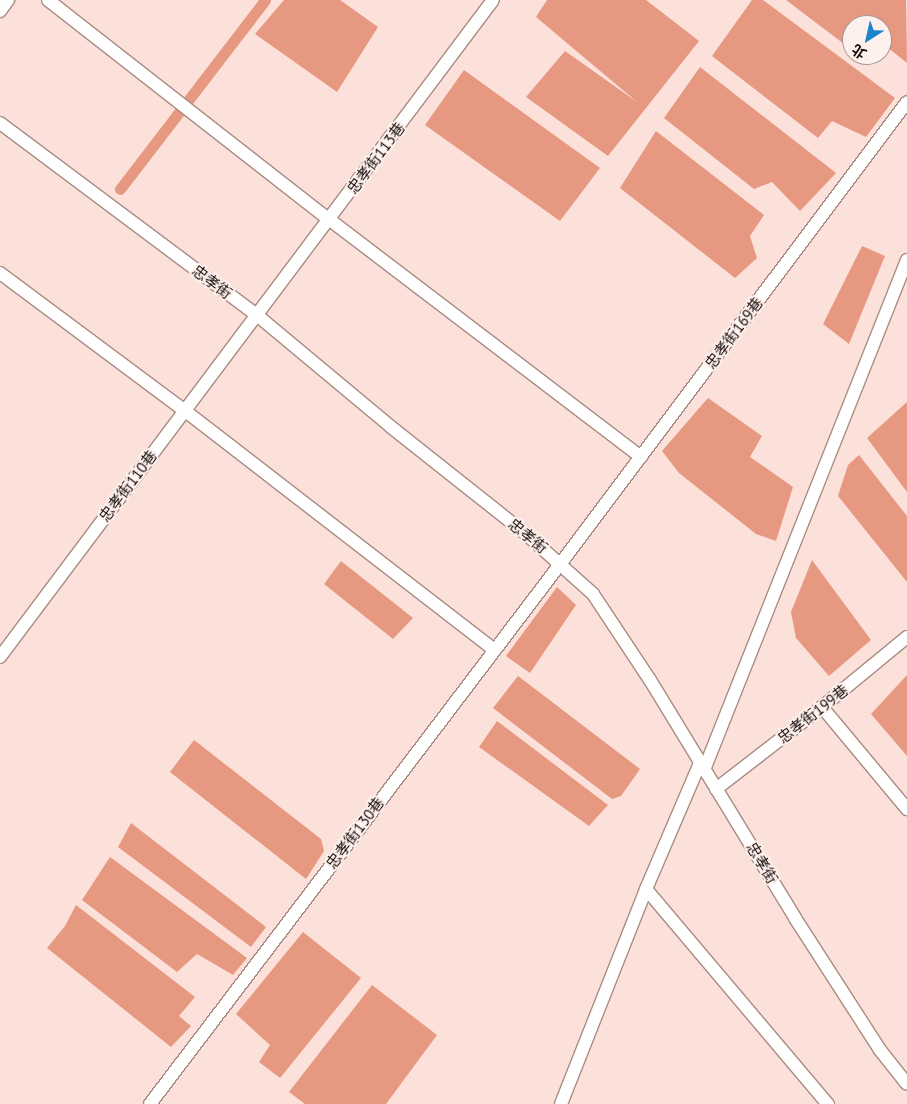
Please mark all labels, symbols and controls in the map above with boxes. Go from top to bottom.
north arrow [842,15,892,65]
text: 北 [848,40,870,63]
street label: 忠孝街113巷 [343,119,409,197]
street label: 忠孝街 [189,261,235,303]
street label: 忠孝街169巷 [701,294,767,372]
street label: 忠孝街110巷 [95,447,161,525]
street label: 忠孝街 [505,515,551,557]
street label: 忠孝街199巷 [774,681,852,747]
street label: 忠孝街130巷 [322,794,388,872]
street label: 忠孝街 [743,839,781,887]

